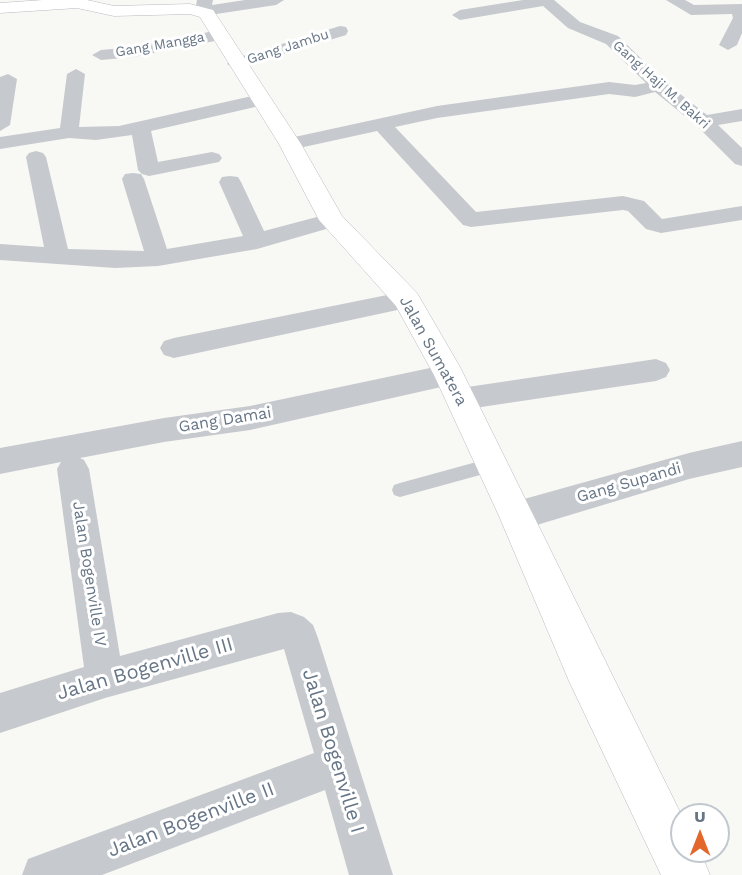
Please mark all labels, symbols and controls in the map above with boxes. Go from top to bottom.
street label: Gang Jambu [245,26,331,68]
street label: Gang Mangga [114,29,206,61]
street label: Gang Haji M. Bakri [609,37,713,133]
street label: Jalan Sumatera [395,293,471,409]
street label: Gang Damai [177,403,273,437]
street label: Gang Supandi [575,459,683,507]
street label: Jalan Bogenville IV [68,500,110,648]
street label: Jalan Bogenville III [54,632,236,706]
street label: Jalan Bogenville I [297,666,369,836]
street label: Jalan Bogenville II [104,777,278,863]
north arrow [670,803,730,863]
text: U [694,807,706,826]

